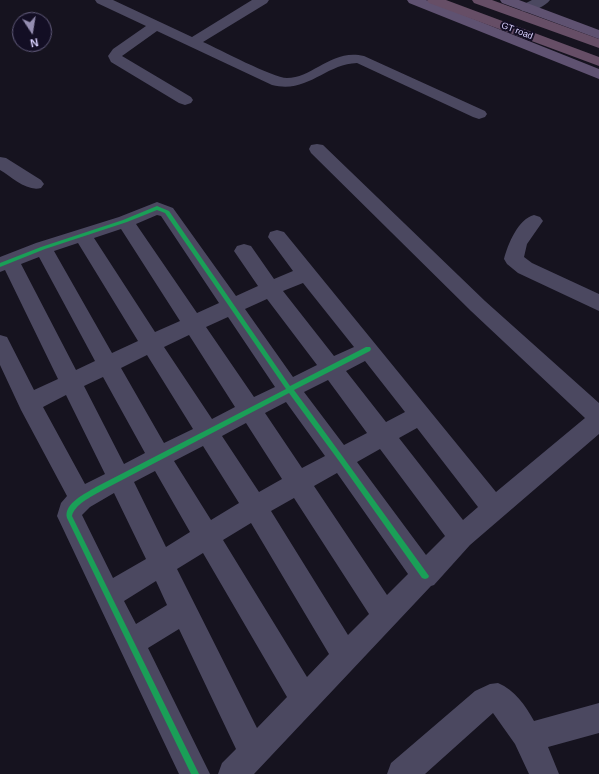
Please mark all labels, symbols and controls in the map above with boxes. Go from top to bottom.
north arrow [12,12,52,52]
street label: GT road [500,20,534,42]
text: N [29,36,39,49]

